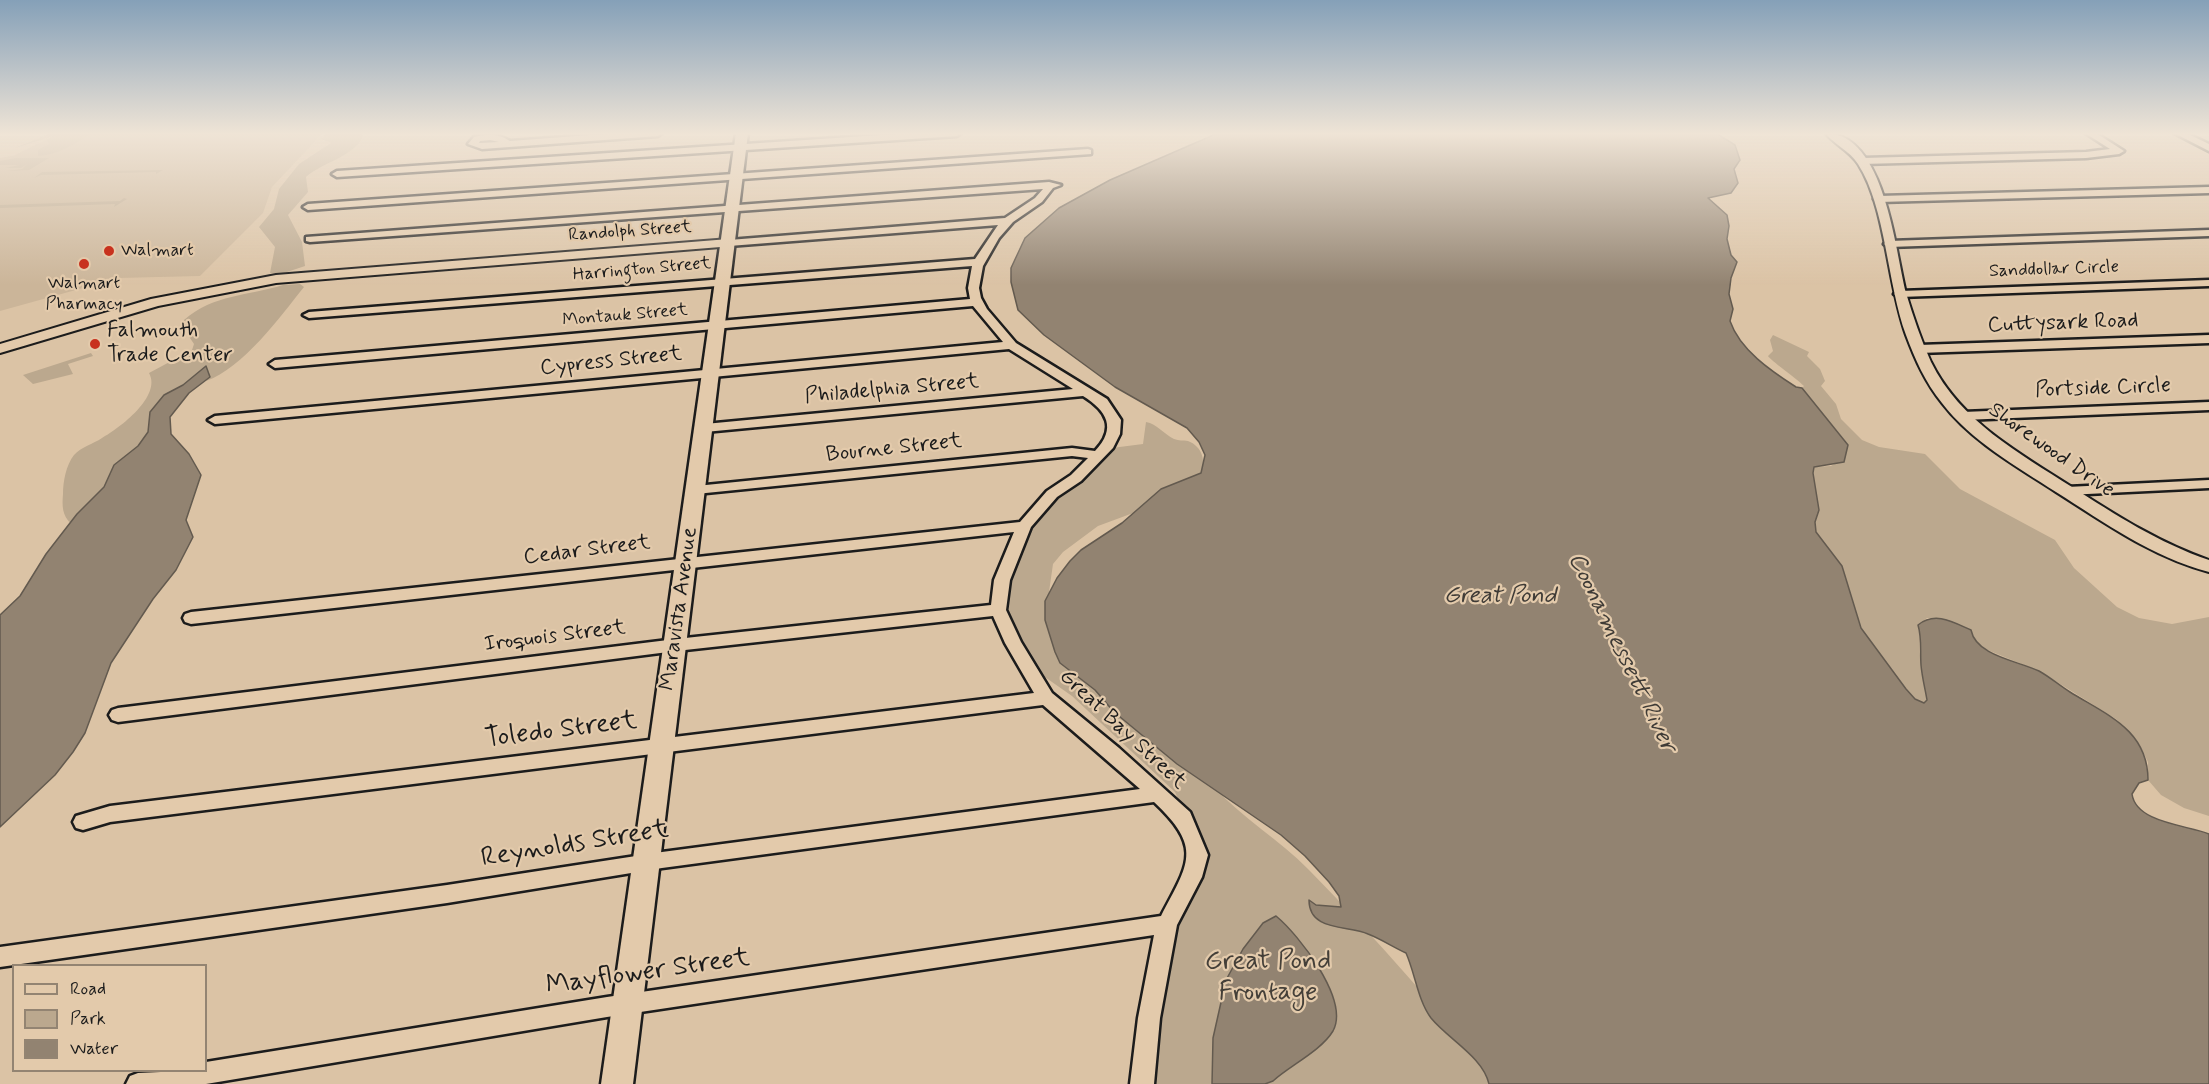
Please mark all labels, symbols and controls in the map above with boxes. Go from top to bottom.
street label: Randolph Street [568,217,692,247]
place label: Walmart [121,240,194,262]
marker: Walmart [102,244,116,258]
street label: Harrington Street [572,253,712,287]
marker: Walmart Pharmacy [77,257,91,271]
street label: Sanddollar Circle [1989,257,2119,283]
place label: Walmart Pharmacy [45,273,123,316]
street label: Montauk Street [561,300,689,332]
street label: Cuttysark Road [1987,308,2139,340]
place label: Falmouth Trade Center [107,318,233,370]
marker: Falmouth Trade Center [88,337,102,351]
street label: Cypress Street [539,341,683,383]
street label: Philadelphia Street [804,369,980,411]
street label: Portside Circle [2035,373,2171,405]
street label: Shorewood Drive [1983,398,2119,504]
street label: Bourne Street [825,429,963,469]
street label: Maravista Avenue [655,525,705,693]
street label: Cedar Street [522,530,652,572]
water label: Coonamessett River [1560,549,1682,757]
water label: Great Pond [1444,583,1556,611]
street label: Iroquois Street [483,615,627,659]
street label: Great Bay Street [1053,664,1191,796]
street label: Toledo Street [483,706,639,756]
street label: Reynolds Street [479,814,671,876]
street label: Mayflower Street [544,943,752,1003]
park label: Great Pond Frontage [1205,946,1331,1009]
legend [12,964,207,1072]
text: Road [70,977,106,1001]
text: Park [70,1007,106,1031]
text: Water [70,1037,118,1061]

